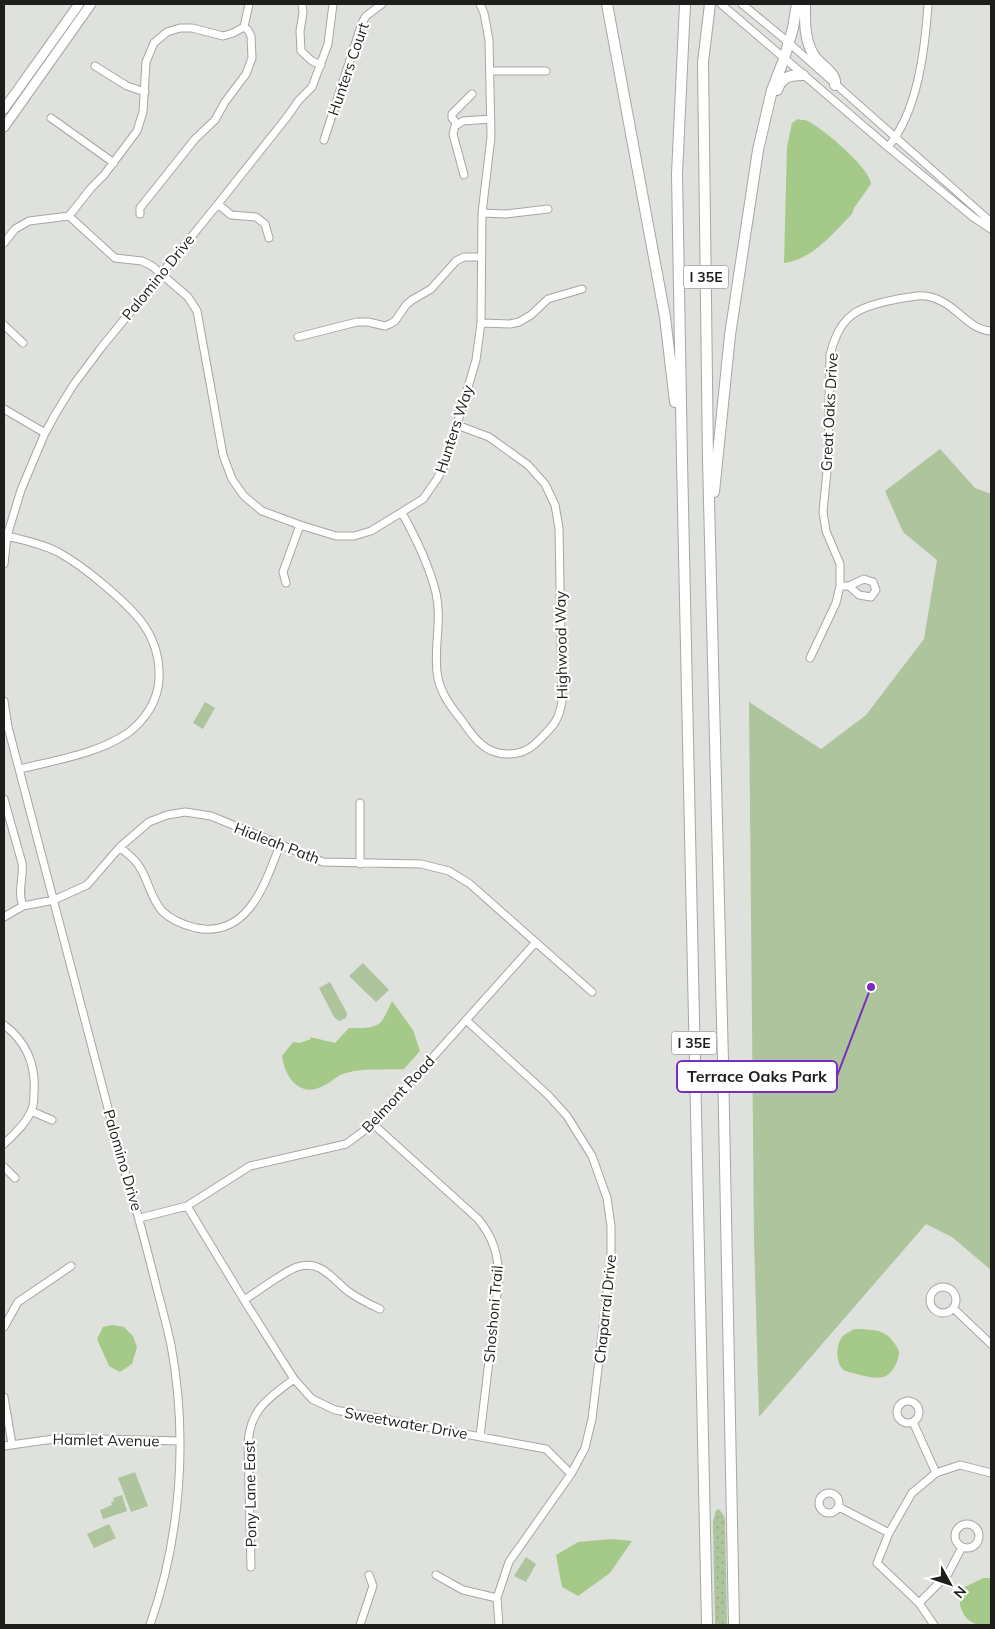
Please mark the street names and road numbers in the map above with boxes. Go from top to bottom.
street label: Hunters Court [323,20,373,118]
street label: Palomino Drive [118,230,198,324]
road number: I 35E [684,266,728,288]
street label: Great Oaks Drive [816,352,842,472]
street label: Hunters Way [431,382,477,476]
street label: Highwood Way [551,591,571,699]
street label: Hialeah Path [232,818,322,868]
road number: I 35E [672,1032,716,1054]
street label: Belmont Road [357,1052,439,1136]
street label: Palomino Drive [99,1107,147,1213]
street label: Chaparral Drive [590,1254,620,1364]
street label: Shoshoni Trail [479,1265,507,1363]
street label: Sweetwater Drive [343,1403,469,1443]
street label: Hamlet Avenue [52,1430,160,1450]
street label: Pony Lane East [240,1440,260,1548]

